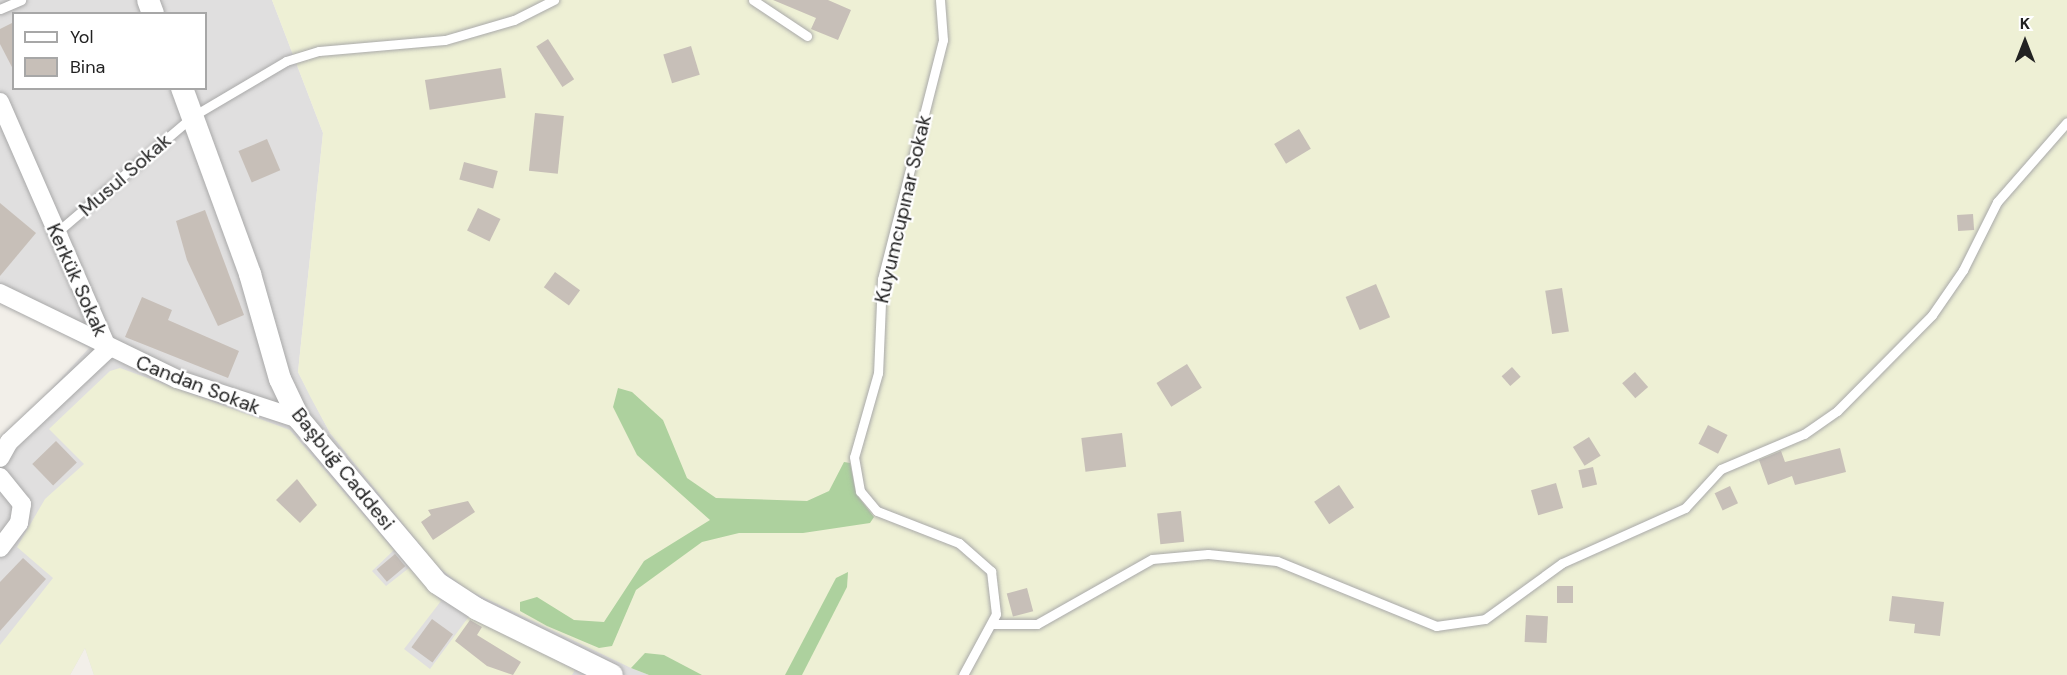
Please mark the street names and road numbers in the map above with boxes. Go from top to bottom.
street label: Kuyumcupınar Sokak [870,112,936,306]
street label: Musul Sokak [74,129,176,221]
street label: Kerkük Sokak [41,220,113,340]
street label: Candan Sokak [132,350,264,420]
street label: Başbuğ Caddesi [286,403,400,535]

